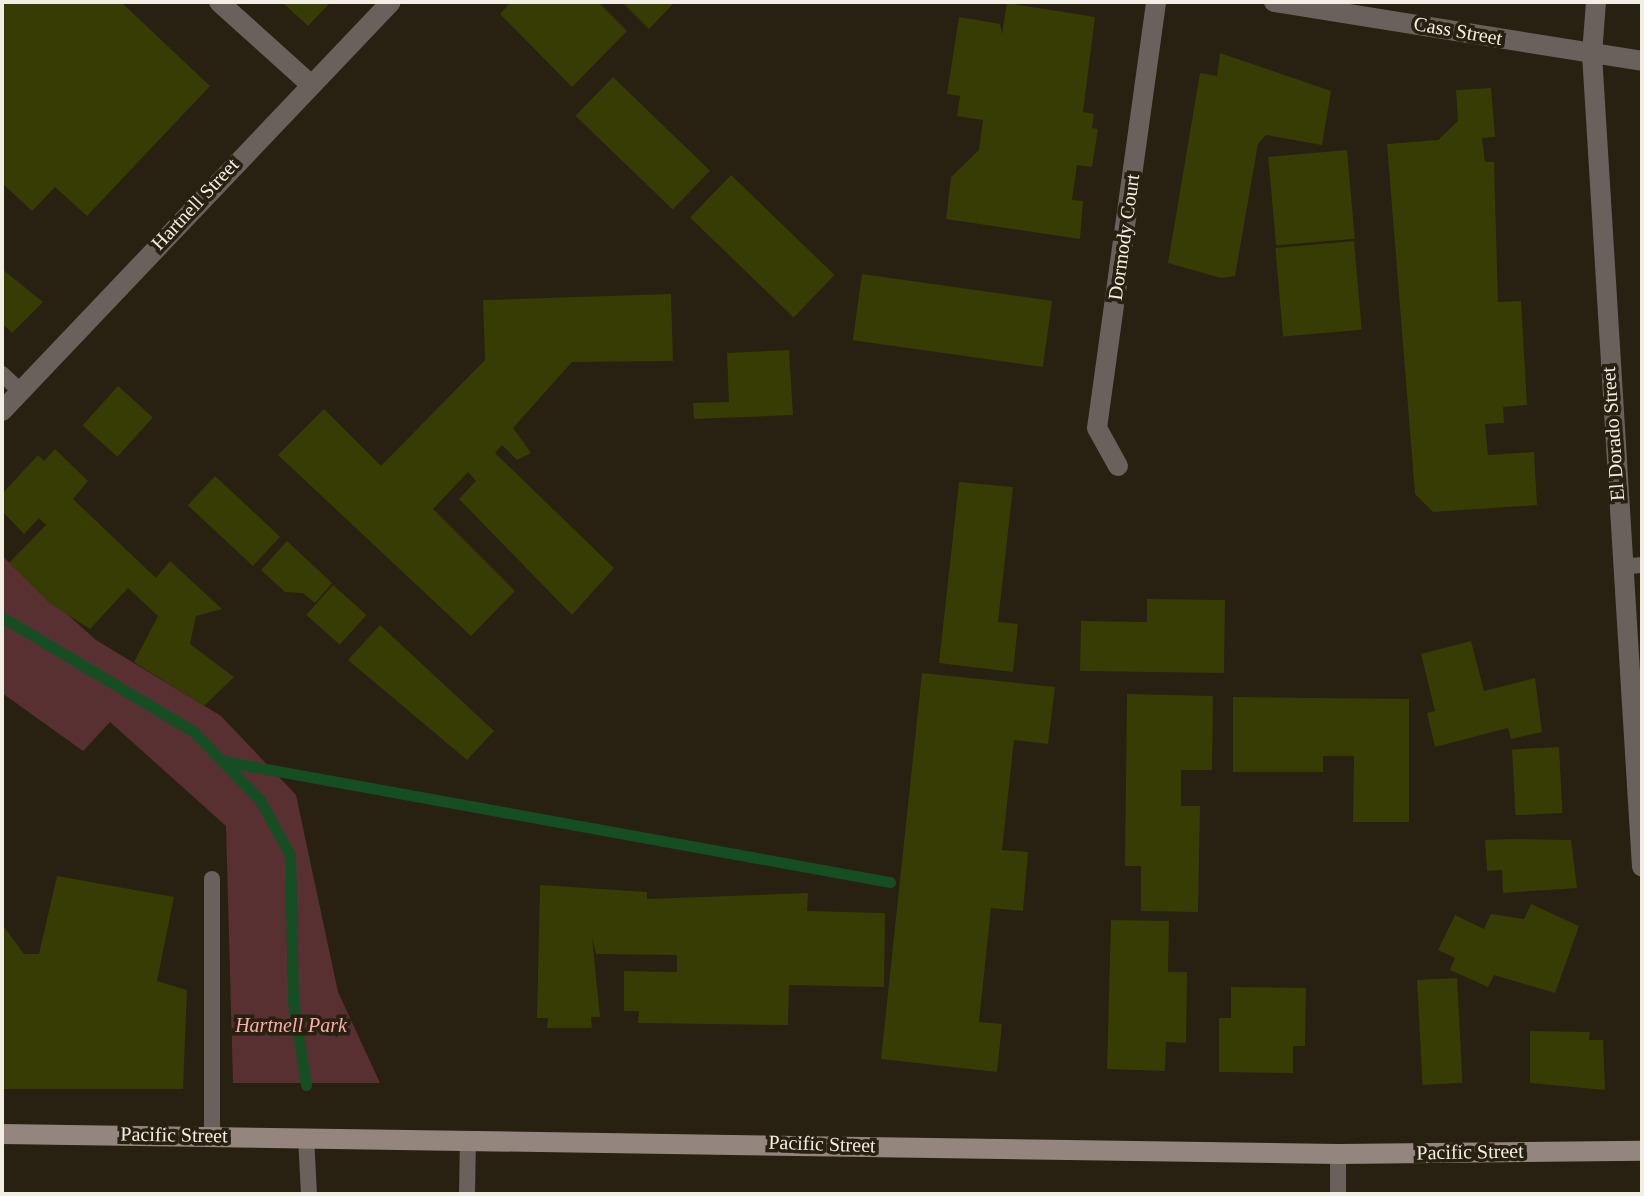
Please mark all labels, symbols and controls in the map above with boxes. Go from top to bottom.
street label: Cass Street [1412,11,1504,51]
street label: Hartnell Street [146,153,244,255]
street label: Dormody Court [1103,172,1145,302]
street label: El Dorado Street [1596,366,1630,502]
park label: Hartnell Park [235,1013,347,1037]
street label: Pacific Street [120,1122,228,1148]
street label: Pacific Street [768,1130,876,1158]
street label: Pacific Street [1416,1139,1524,1165]

